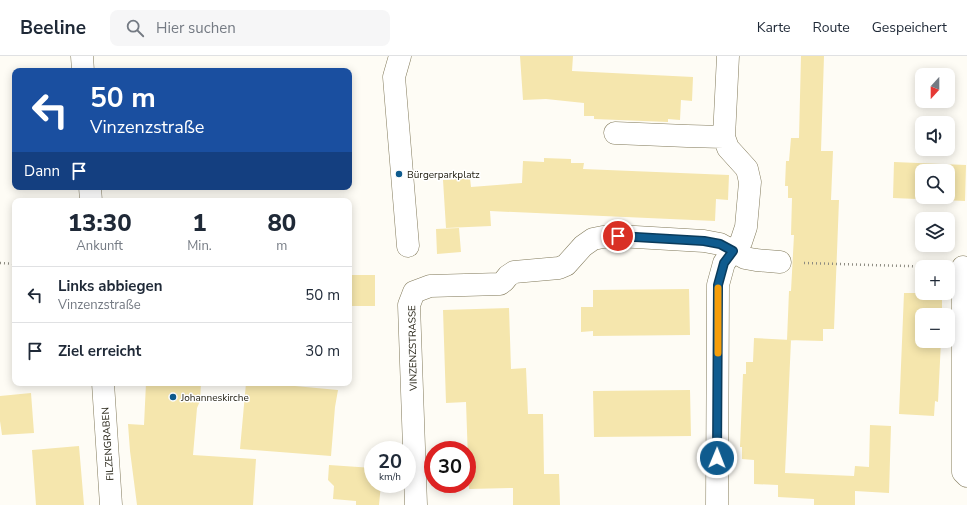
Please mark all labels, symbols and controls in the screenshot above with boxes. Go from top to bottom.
search box [110,10,390,46]
text: Beeline [20,15,86,41]
icon: search [124,17,146,39]
text: Hier suchen [156,18,236,38]
text: Karte [757,18,791,37]
text: Route [813,18,850,37]
text: Gespeichert [872,18,947,37]
north arrow [915,68,955,108]
map controls [915,68,955,348]
text: 50 m [90,79,156,117]
icon: left [24,84,76,136]
text: Vinzenzstraße [90,115,204,139]
button: sound [915,116,955,156]
icon: arrive [68,160,90,182]
text: Dann [24,161,60,181]
button: search [915,164,955,204]
place label: Bürgerparkplatz [407,168,480,182]
marker: Bürgerparkplatz [394,169,404,179]
text: 13:30 [68,207,132,239]
text: 1 [192,207,207,239]
text: 80 [267,207,296,239]
button: layers [915,212,955,252]
pin [601,219,635,253]
icon: arrive [607,225,629,247]
text: Ankunft [76,237,123,255]
text: Min. [187,237,212,255]
text: m [276,237,287,255]
button: + [915,260,955,300]
text: Links abbiegen [58,276,162,296]
icon: left [24,284,46,306]
text: 50 m [305,285,340,305]
text: Vinzenzstraße [58,296,141,314]
street label: VINZENZSTRASSE [405,305,421,392]
button: − [915,308,955,348]
icon: arrive [24,340,46,362]
text: Ziel erreicht [58,341,141,361]
text: 30 m [305,341,340,361]
place label: Johanneskirche [180,391,249,405]
marker: Johanneskirche [168,392,178,402]
street label: FILZENGRABEN [98,407,118,481]
position arrow [696,437,738,479]
speed limit sign: 30 [424,441,476,493]
text: 20 [378,448,402,475]
text: km/h [379,470,401,484]

